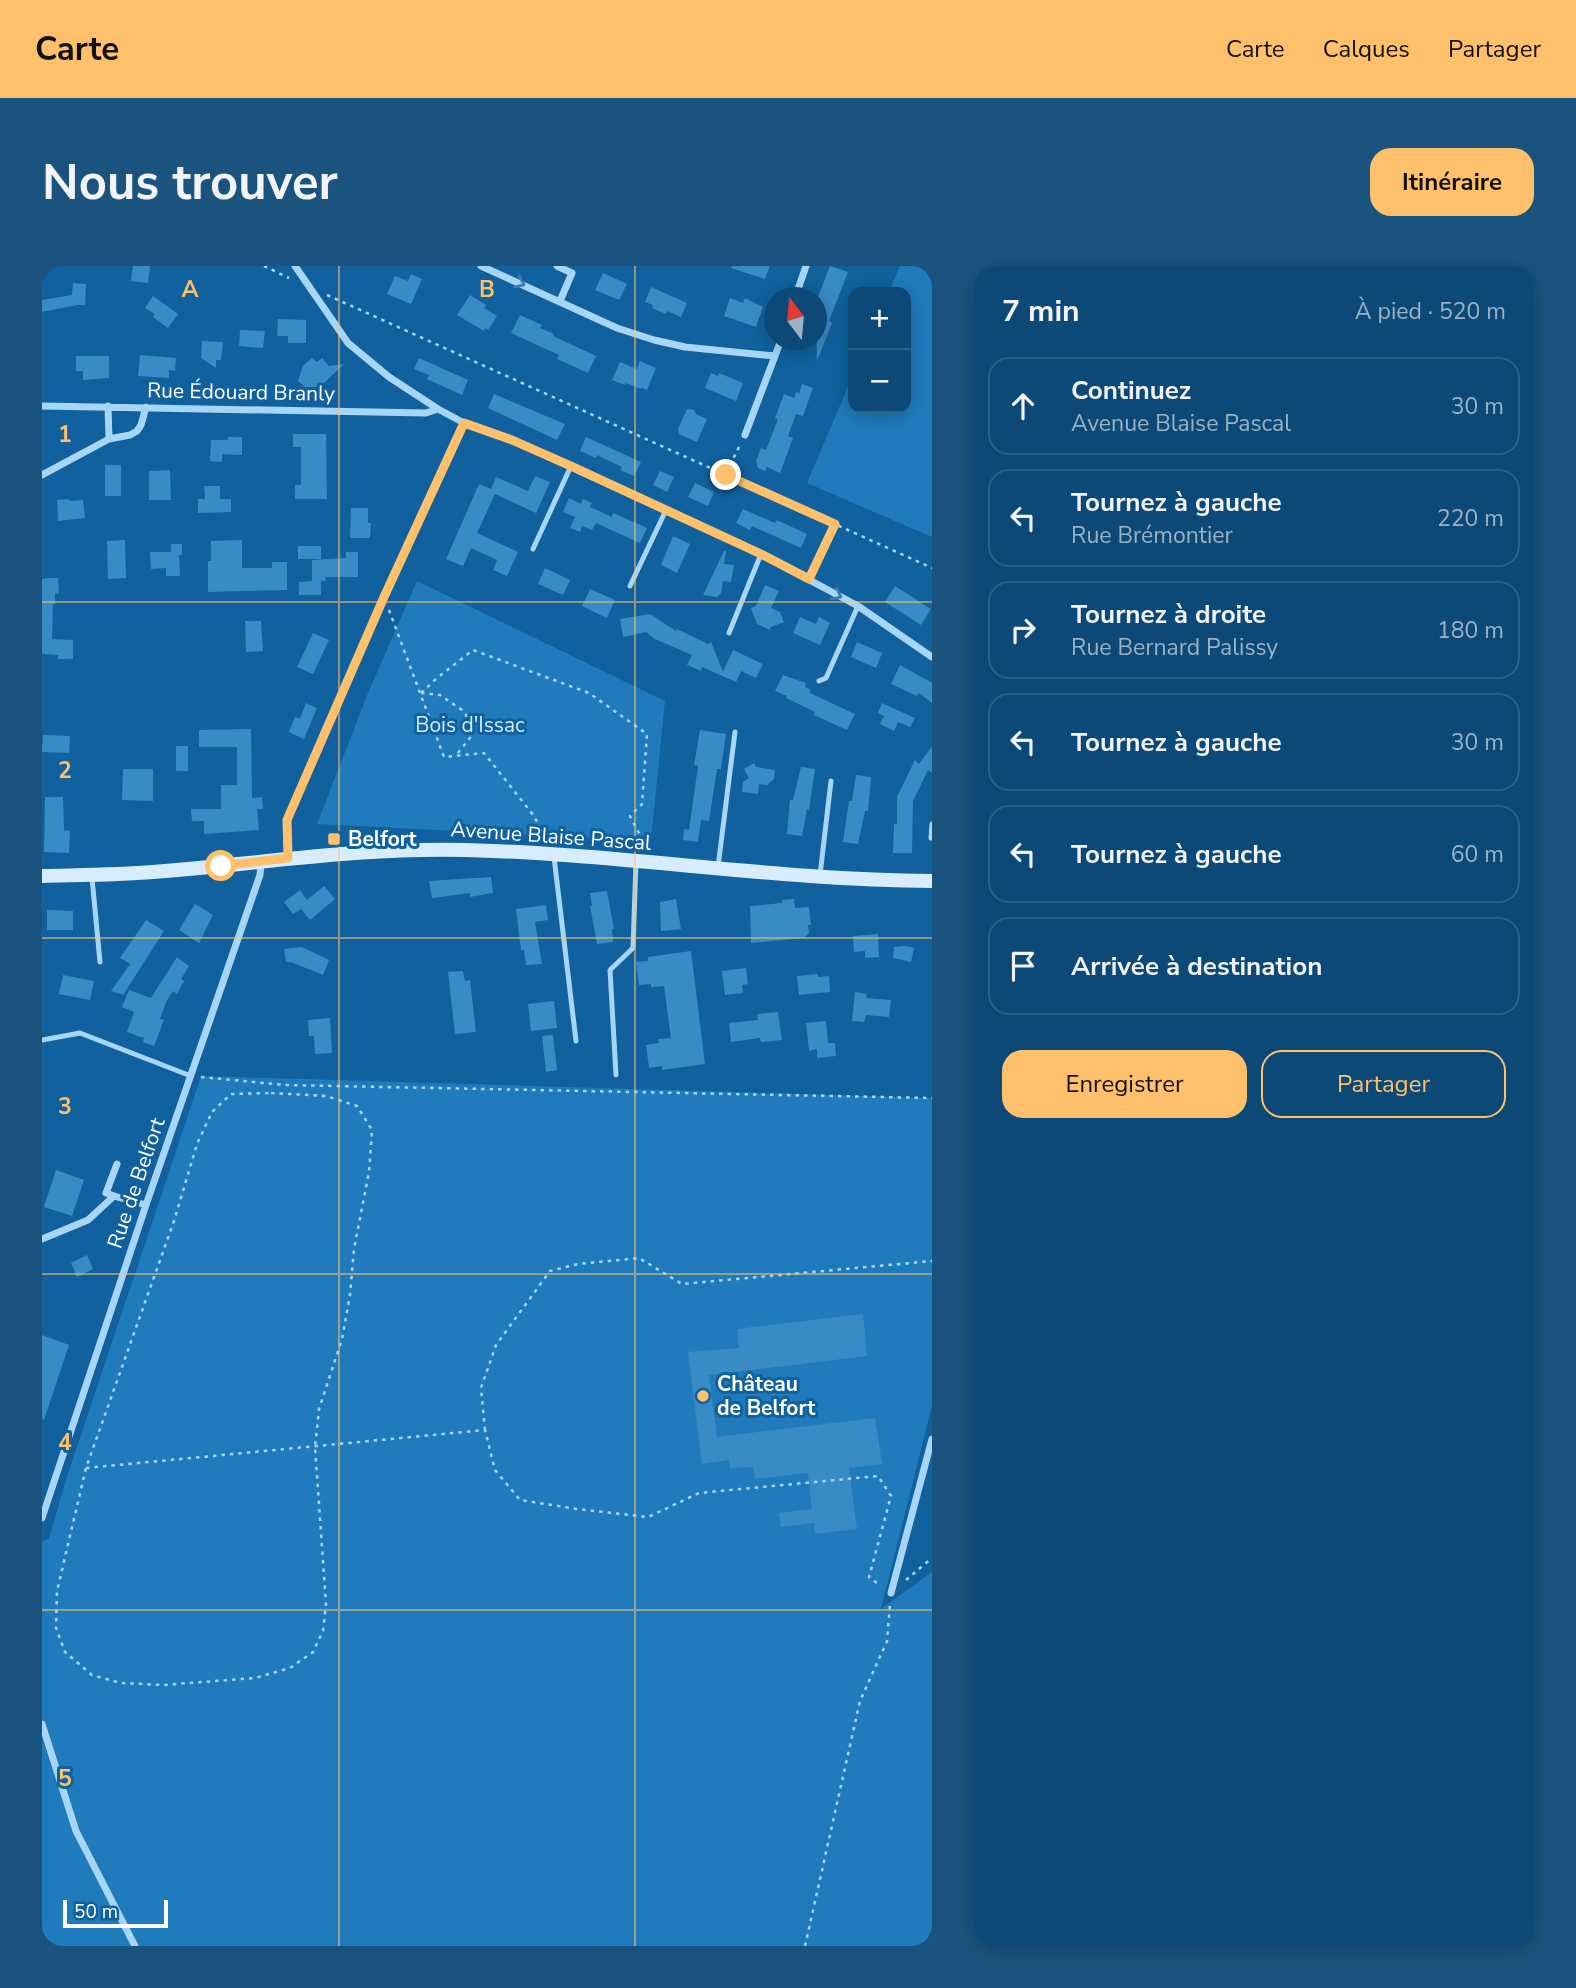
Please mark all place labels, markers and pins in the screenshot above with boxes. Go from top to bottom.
place label: Belfort [348,825,418,853]
marker: Belfort [326,831,342,847]
place label: Château de Belfort [717,1370,816,1422]
marker: Château de Belfort [695,1388,711,1404]

